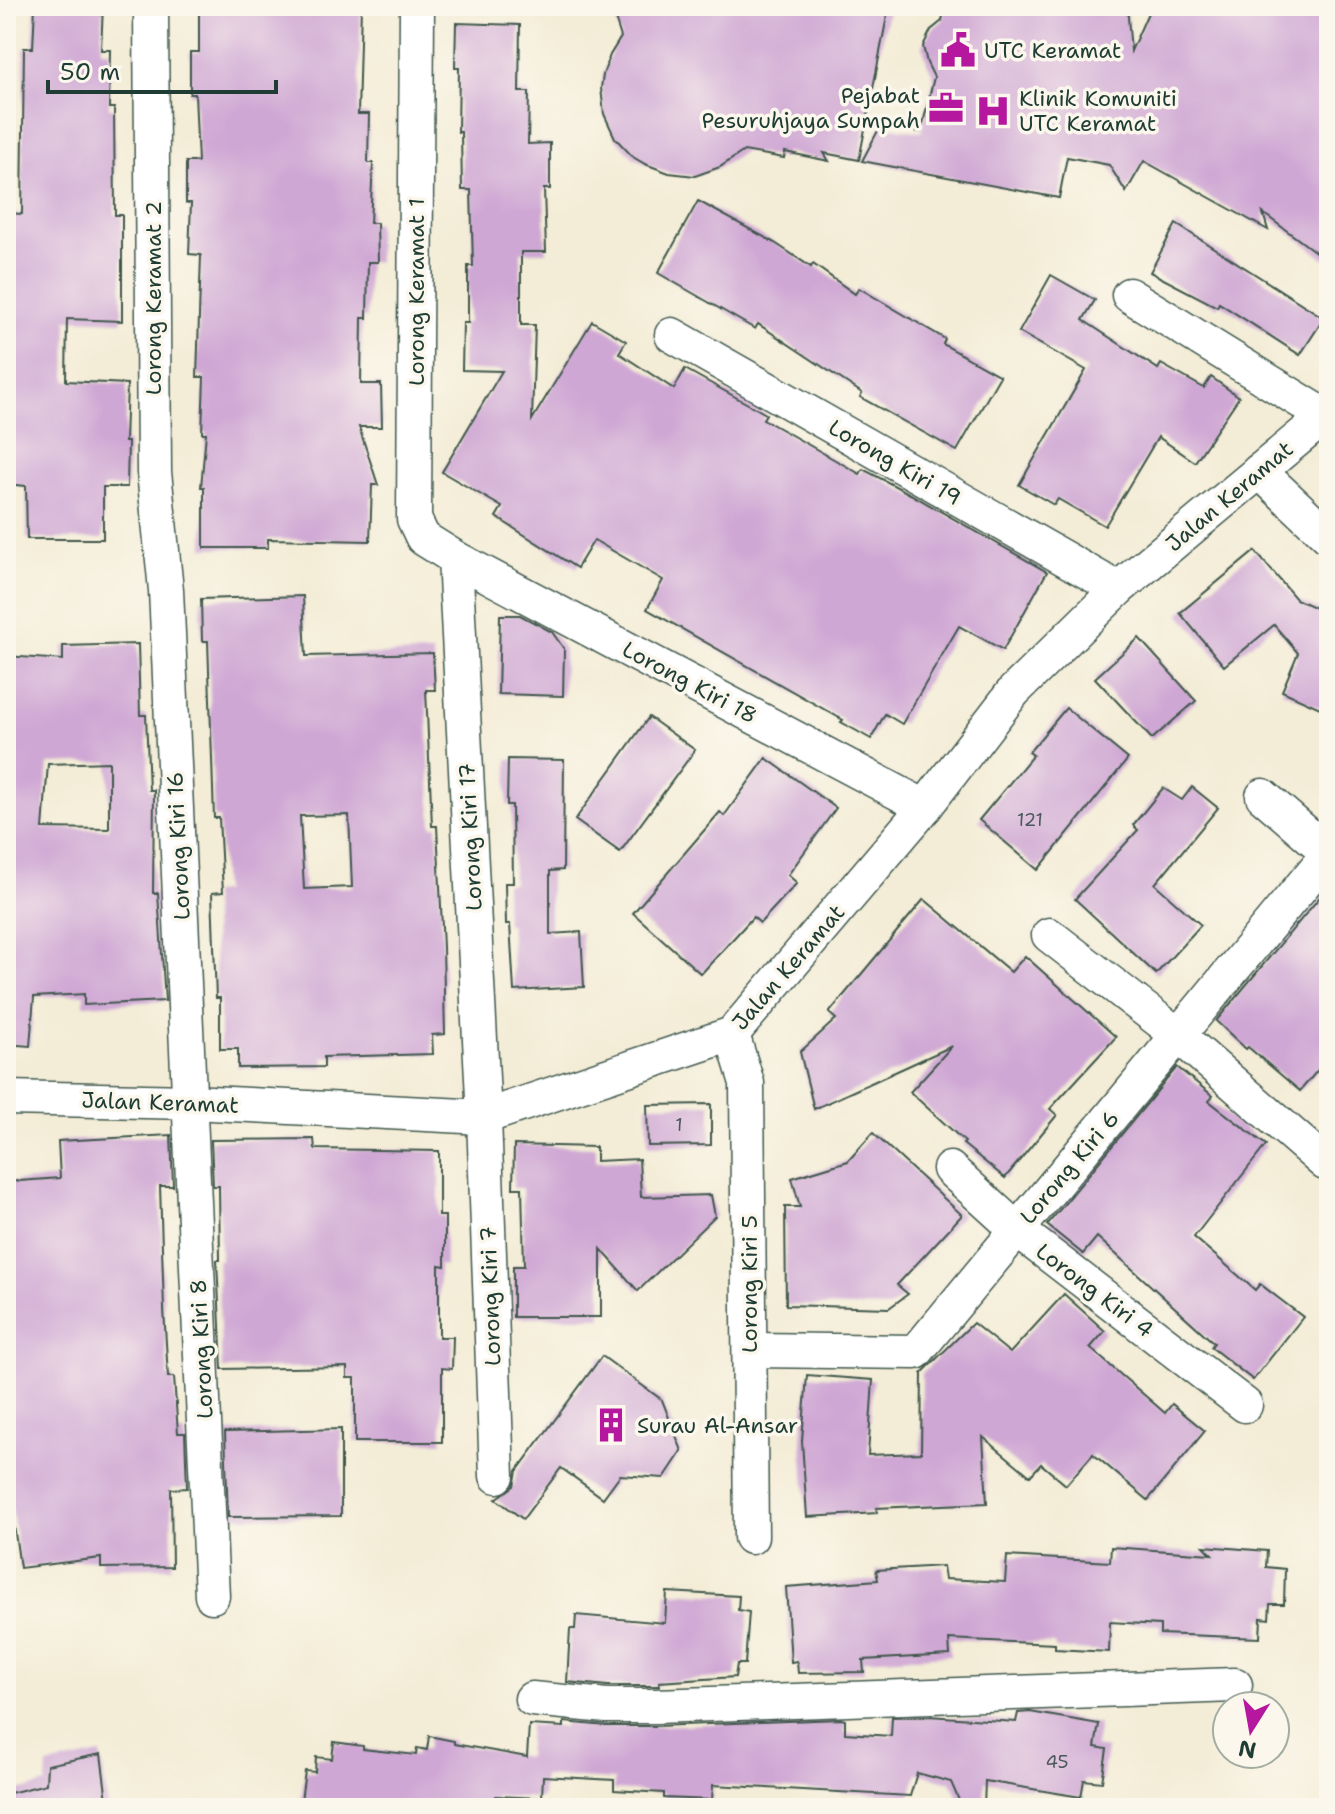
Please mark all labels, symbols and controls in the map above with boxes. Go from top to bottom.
public building icon: UTC Keramat [939,31,977,69]
place label: UTC Keramat [984,36,1121,65]
scale bar [48,44,276,94]
text: 50 m [60,56,120,88]
place label: Pejabat Pesuruhjaya Sumpah [701,81,920,135]
place label: Klinik Komuniti UTC Keramat [1019,84,1177,138]
office icon: Pejabat Pesuruhjaya Sumpah [927,89,965,127]
hospital icon: Klinik Komuniti UTC Keramat [974,92,1012,130]
street label: Lorong Keramat 1 [402,198,431,386]
street label: Lorong Keramat 2 [139,201,168,395]
street label: Lorong Kiri 19 [823,413,966,512]
street label: Jalan Keramat [1160,435,1299,558]
street label: Lorong Kiri 18 [617,635,762,730]
street label: Lorong Kiri 17 [452,762,489,912]
street label: Lorong Kiri 16 [160,771,197,921]
house number: 121 [1017,808,1043,832]
street label: Jalan Keramat [726,898,851,1036]
street label: Jalan Keramat [81,1085,239,1120]
street label: Lorong Kiri 6 [1013,1104,1125,1230]
house number: 1 [675,1113,683,1137]
street label: Lorong Kiri 5 [735,1215,764,1353]
street label: Lorong Kiri 7 [474,1226,507,1366]
street label: Lorong Kiri 4 [1030,1237,1159,1344]
street label: Lorong Kiri 8 [183,1278,220,1420]
building icon: Surau Al-Ansar [592,1406,630,1444]
place label: Surau Al-Ansar [637,1411,798,1440]
north arrow [1211,1690,1291,1770]
text: N [1236,1733,1259,1765]
house number: 45 [1045,1750,1069,1774]

